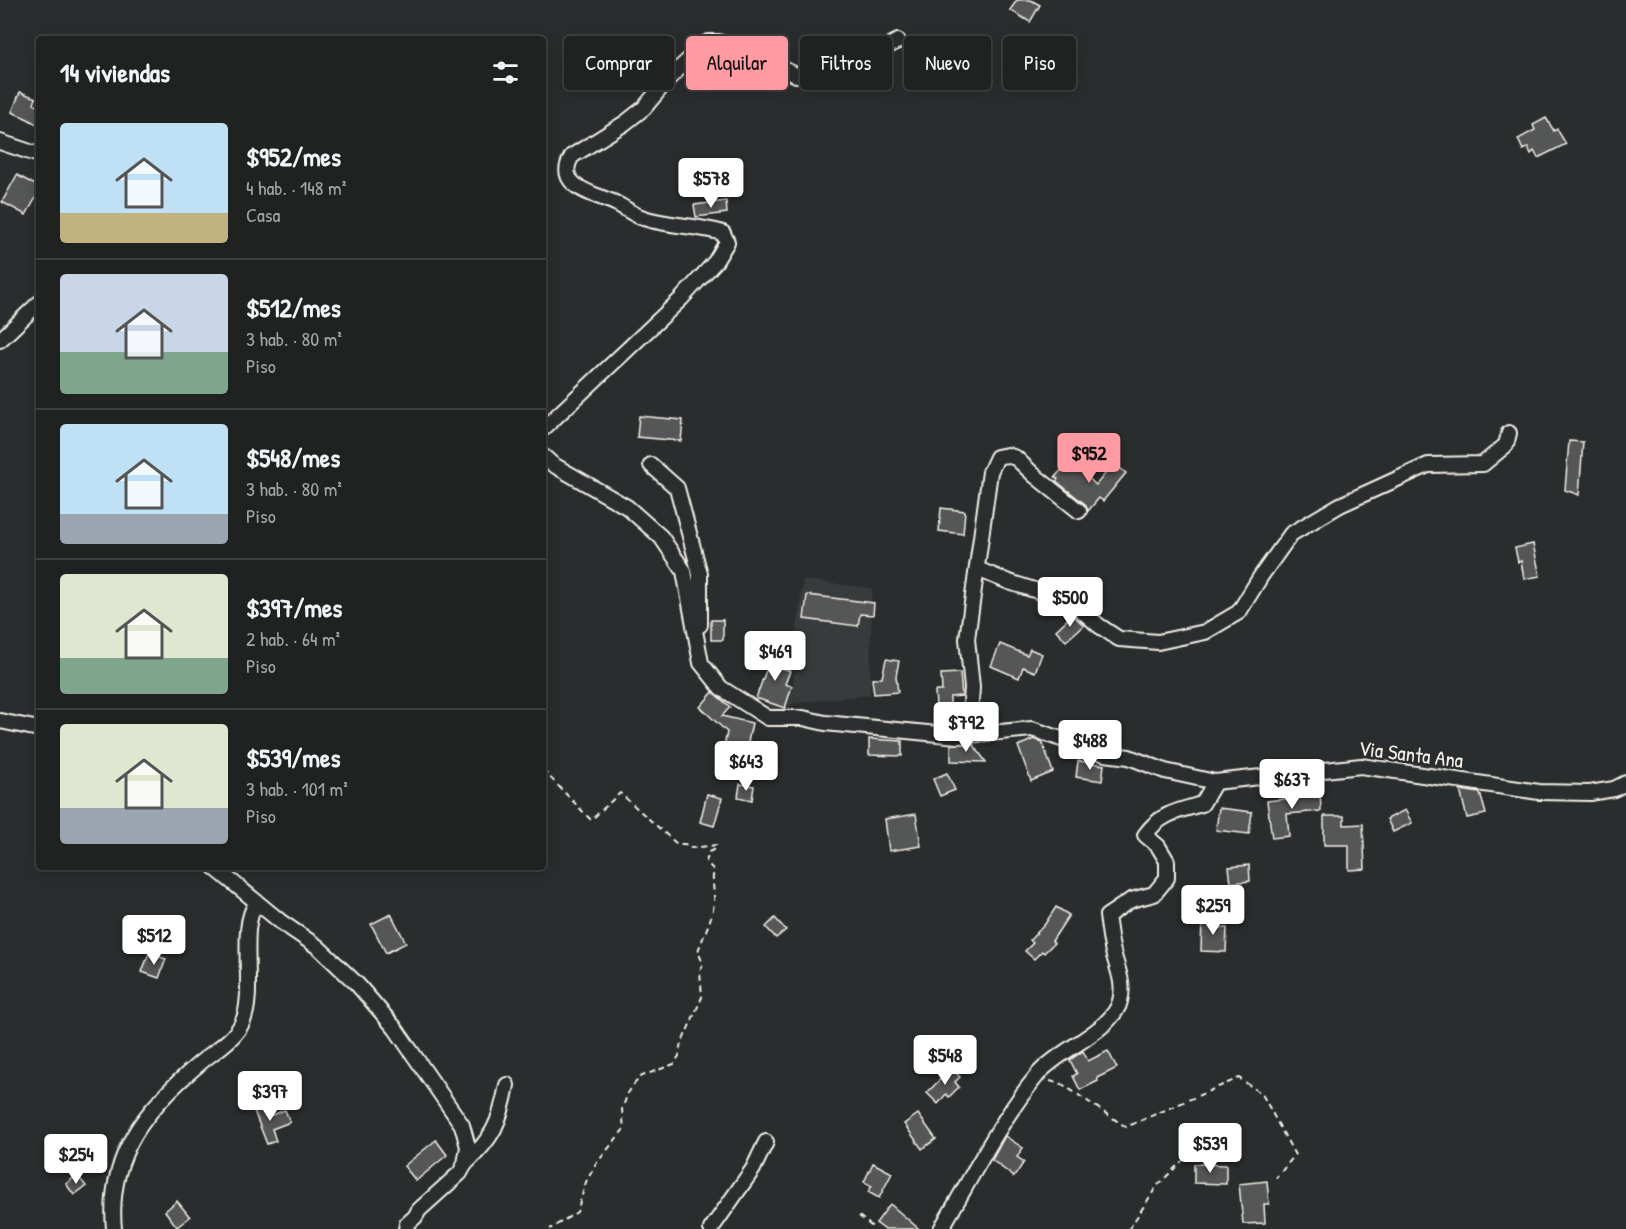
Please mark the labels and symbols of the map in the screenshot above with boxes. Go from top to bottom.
pin: $578 [675,158,747,209]
pin: $952 [1053,433,1125,484]
pin: $500 [1034,577,1106,628]
pin: $469 [739,631,811,682]
pin: $792 [930,702,1002,753]
pin: $488 [1054,720,1126,771]
street label: Via Santa Ana [1357,733,1465,775]
pin: $643 [710,741,782,792]
pin: $637 [1256,759,1328,810]
pin: $259 [1177,885,1249,936]
pin: $512 [118,915,190,966]
pin: $548 [909,1035,981,1086]
pin: $397 [234,1071,306,1122]
pin: $539 [1174,1123,1246,1174]
pin: $254 [40,1134,112,1185]

